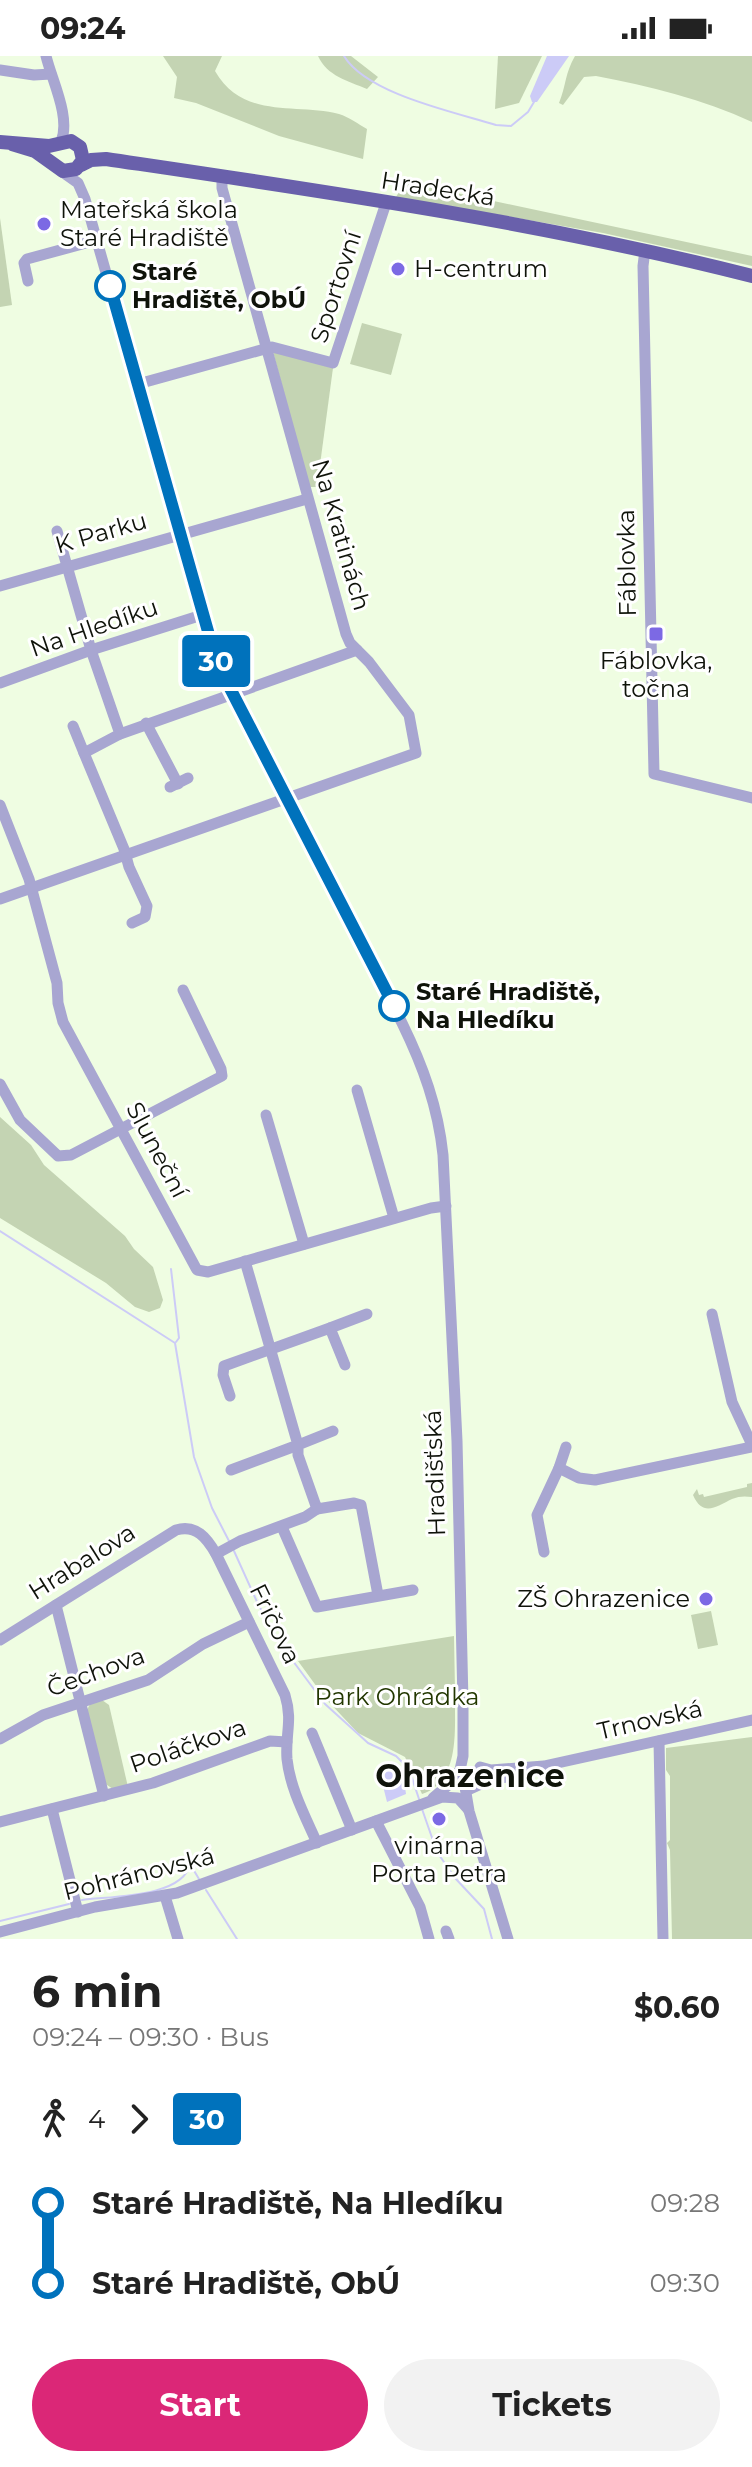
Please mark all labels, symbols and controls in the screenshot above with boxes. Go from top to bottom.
text: 09:24 [40,10,125,47]
street label: Hradecká [379,165,497,212]
place label: Mateřská škola Staré Hradiště [60,195,238,252]
marker: Mateřská škola Staré Hradiště [35,215,53,233]
street label: Sportovní [304,226,368,346]
place label: H-centrum [414,254,548,283]
place label: Staré Hradiště, ObÚ [132,257,306,314]
marker: H-centrum [389,260,407,278]
marker: Staré Hradiště, ObÚ [95,271,125,301]
street label: Na Kratinách [306,456,377,614]
street label: K Parku [52,506,150,559]
street label: Fáblovka [611,509,642,617]
street label: Na Hledíku [26,592,162,663]
marker: Fáblovka, točna [647,625,665,643]
line badge: 30 [180,635,252,687]
text: 30 [198,644,234,678]
place label: Fáblovka, točna [600,646,712,703]
place label: Staré Hradiště, Na Hledíku [416,977,600,1034]
marker: Staré Hradiště, Na Hledíku [379,991,409,1021]
street label: Sluneční [120,1097,195,1204]
street label: Hradišťská [418,1409,451,1537]
street label: Hrabalova [23,1517,141,1606]
street label: Fričova [244,1579,307,1669]
place label: ZŠ Ohrazenice [517,1584,690,1613]
marker: ZŠ Ohrazenice [697,1590,715,1608]
street label: Čechova [43,1640,149,1703]
park label: Park Ohrádka [315,1682,479,1711]
street label: Trnovská [595,1693,705,1746]
street label: Poláčkova [126,1712,250,1779]
district label: Ohrazenice [375,1756,565,1795]
marker: vinárna Porta Petra [430,1810,448,1828]
place label: vinárna Porta Petra [371,1831,507,1888]
street label: Pohránovská [60,1841,217,1906]
text: 6 min [32,1964,162,2018]
text: $0.60 [634,1989,720,2026]
text: 09:24 – 09:30 · Bus [32,2021,269,2053]
icon: walk [32,2097,76,2141]
icon: forward [117,2097,161,2141]
text: 30 [189,2102,225,2136]
text: 4 [88,2103,105,2135]
text: Staré Hradiště, Na Hledíku [92,2185,504,2222]
text: 09:28 [650,2187,720,2219]
text: Staré Hradiště, ObÚ [92,2265,400,2302]
text: 09:30 [650,2267,720,2299]
button: Start [32,2359,368,2451]
button: Tickets [384,2359,720,2451]

